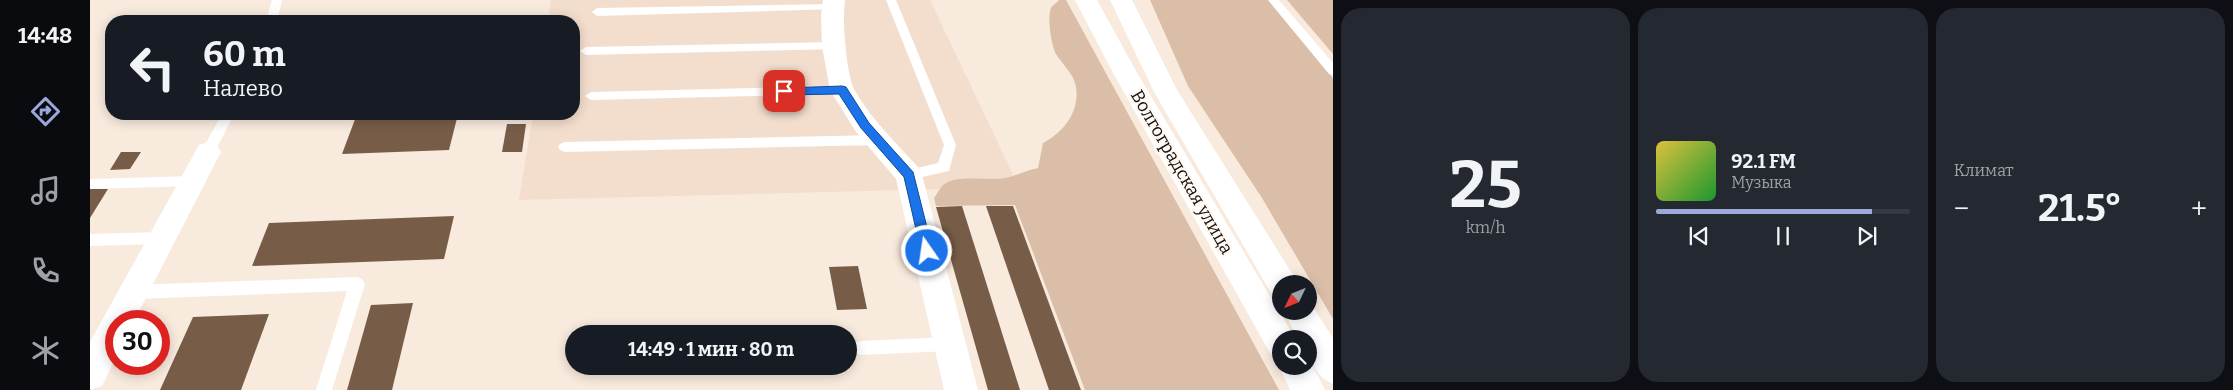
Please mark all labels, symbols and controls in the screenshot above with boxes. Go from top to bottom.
text: 14:48 [18,22,72,49]
text: 60 m [203,33,286,75]
icon: left [120,35,185,100]
pin [763,70,805,112]
text: Налево [203,75,283,102]
icon: arrive [770,77,798,105]
street label: Волгоградская улица [1126,86,1238,258]
icon: directions [28,94,63,129]
text: 25 [1450,146,1522,224]
text: 92.1 FM [1731,150,1796,173]
text: Климат [1954,161,2014,180]
icon: music [28,173,63,208]
text: Музыка [1731,173,1792,192]
text: 21.5° [2038,185,2122,231]
text: − [1954,192,1969,225]
text: + [2191,192,2207,225]
text: km/h [1466,218,1505,237]
icon: previous [1685,222,1713,250]
icon: pause [1769,222,1797,250]
icon: next [1853,222,1881,250]
position arrow [900,224,952,276]
icon: phone [28,253,63,288]
north arrow [1272,275,1318,320]
map controls [1272,275,1317,375]
speed limit sign: 30 [105,310,170,375]
button: search [1272,330,1317,375]
icon: climate [28,333,63,368]
text: 14:49 · 1 мин · 80 m [628,338,794,361]

